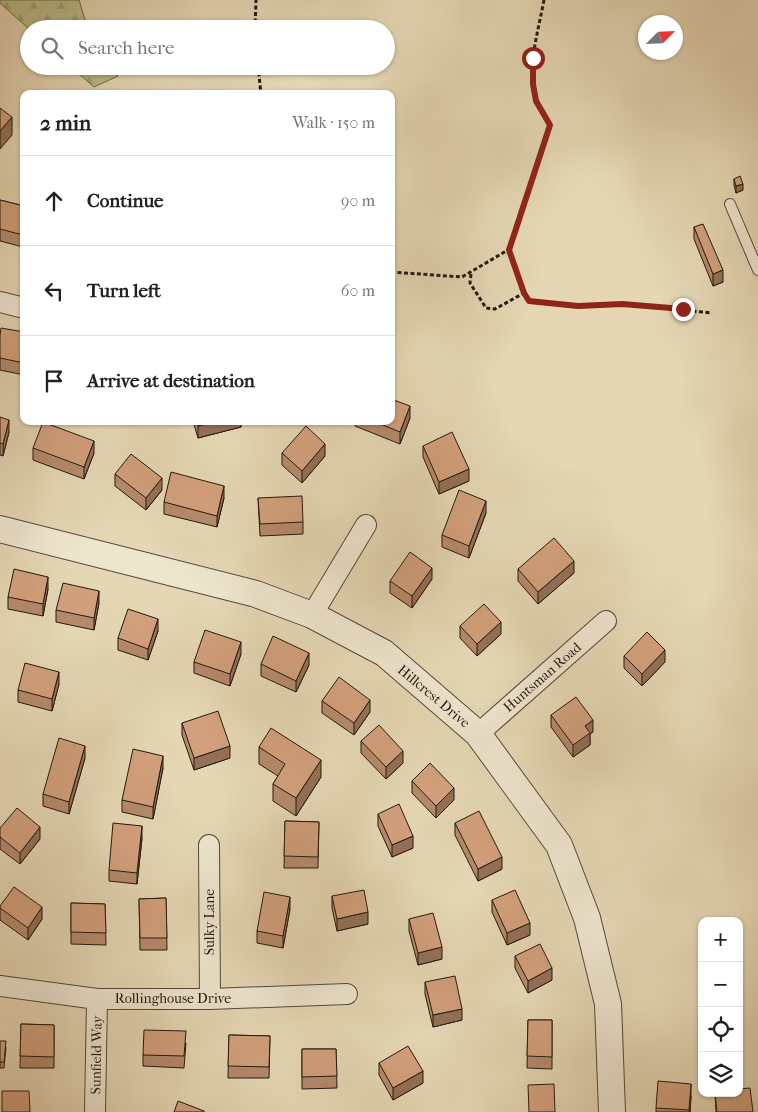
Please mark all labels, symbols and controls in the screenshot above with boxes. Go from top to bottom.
north arrow [638,15,683,60]
search box [20,20,395,75]
icon: search [38,34,66,62]
text: Search here [78,37,174,59]
route start [522,47,545,70]
text: 2 min [40,111,91,135]
text: Walk · 150 m [292,113,375,132]
icon: ahead [40,187,68,215]
text: Continue [87,190,163,212]
text: 90 m [341,191,375,210]
icon: left [40,277,68,305]
text: Turn left [87,280,161,302]
text: 60 m [341,281,375,300]
route end [672,298,695,321]
icon: arrive [40,367,68,395]
text: Arrive at destination [87,370,255,392]
street label: Huntsman Road [500,639,585,716]
street label: Hillcrest Drive [394,661,473,732]
street label: Sulky Lane [201,889,218,955]
map controls [698,917,743,1097]
button: + [698,917,743,962]
button: − [698,962,743,1007]
street label: Rollinghouse Drive [115,990,231,1007]
button: locate [698,1007,743,1052]
street label: Sunfield Way [87,1015,106,1095]
button: layers [698,1052,743,1097]

